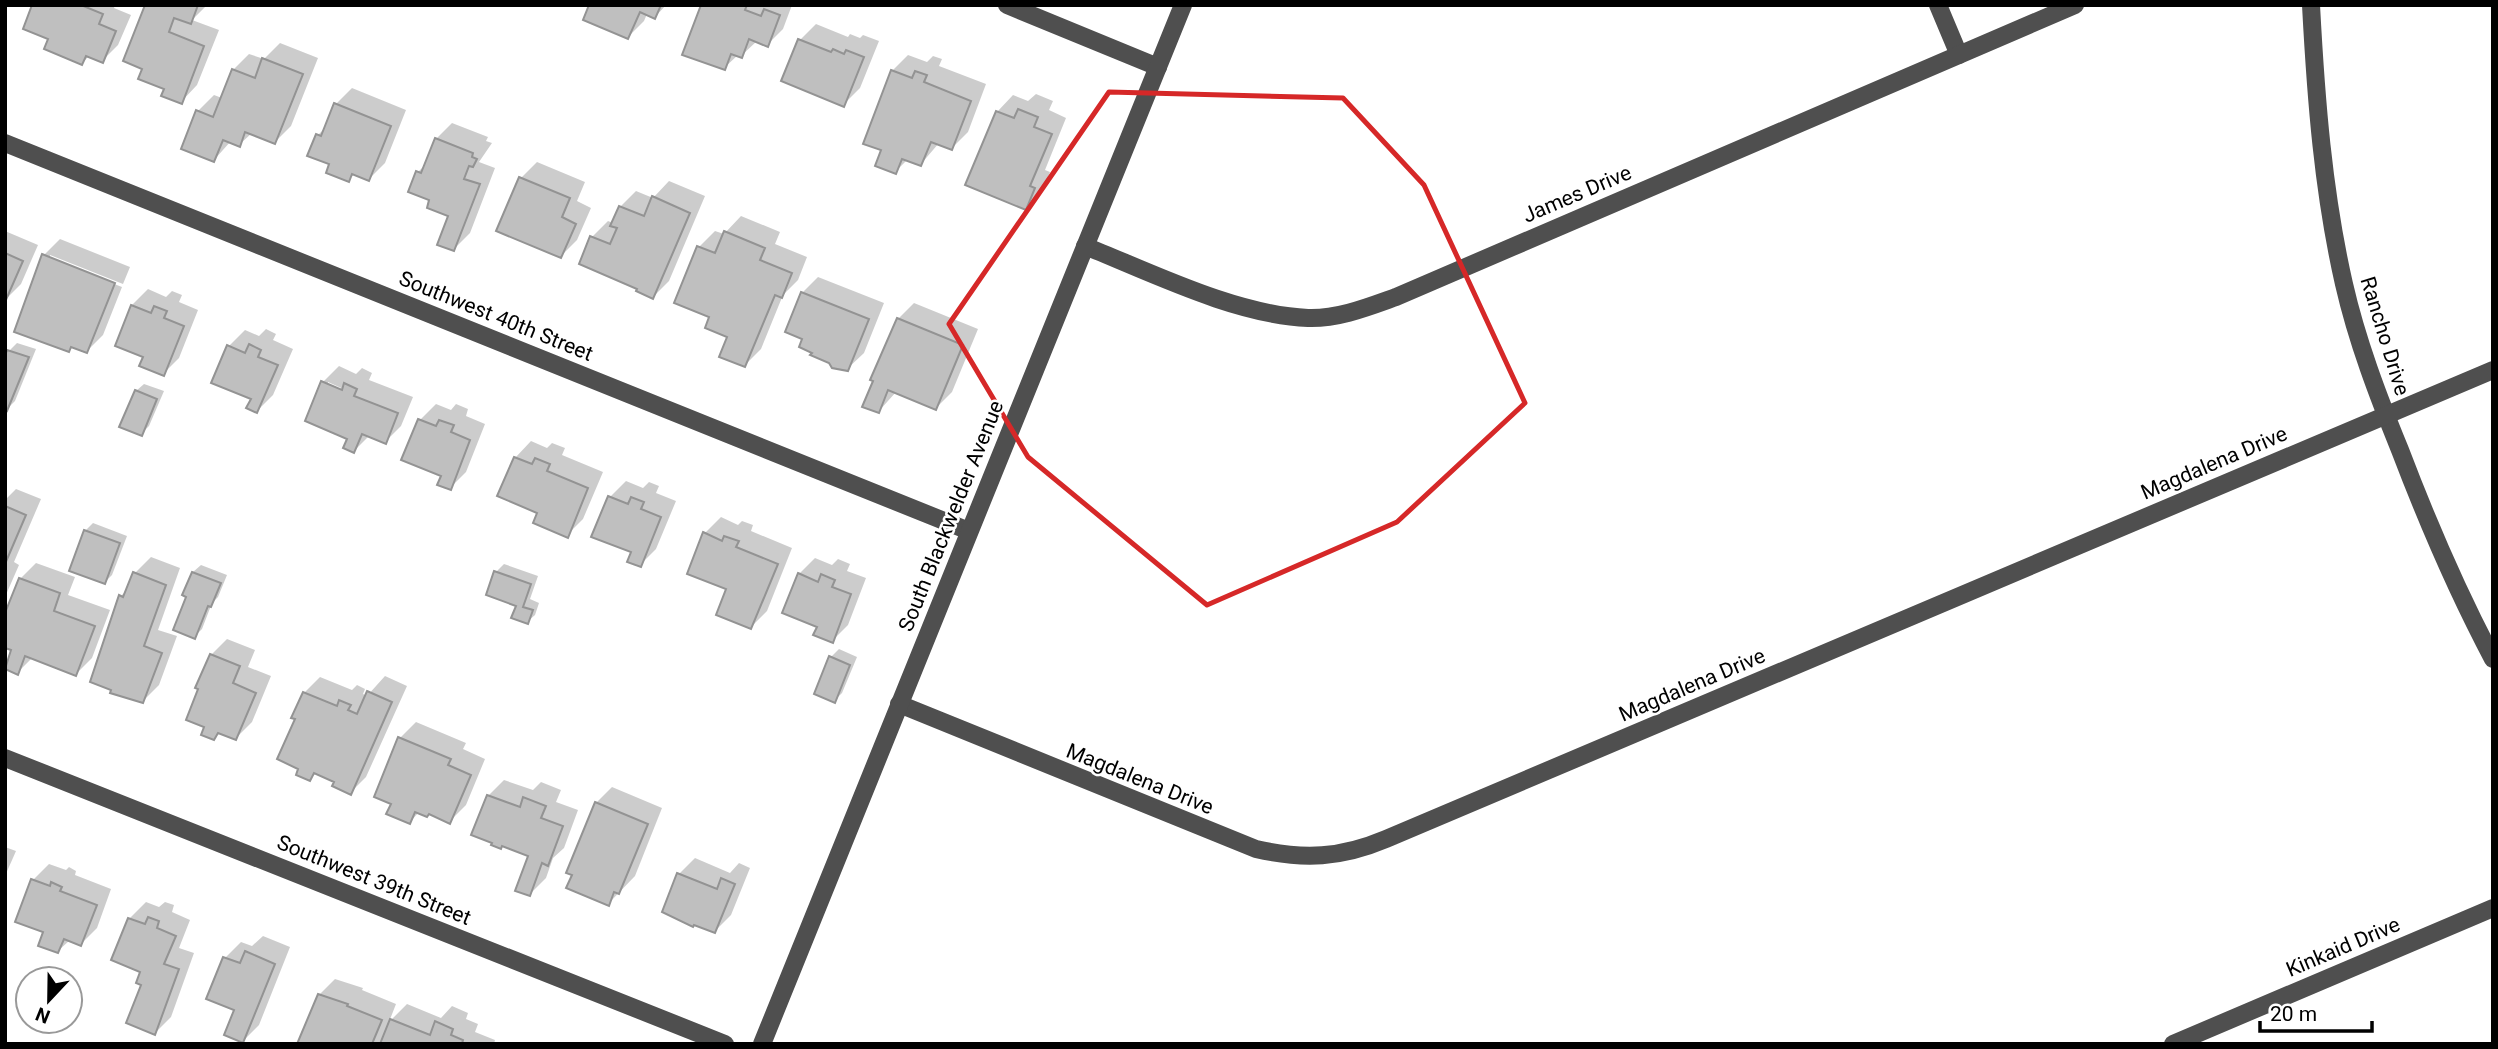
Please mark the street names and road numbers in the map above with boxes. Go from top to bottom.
street label: James Drive [1519,160,1635,228]
street label: Southwest 40th Street [396,266,597,366]
street label: Rancho Drive [2356,274,2414,398]
street label: South Blackwelder Avenue [894,397,1008,635]
street label: Magdalena Drive [2137,421,2291,505]
street label: Magdalena Drive [1615,643,1769,727]
street label: Magdalena Drive [1063,739,1217,819]
street label: Southwest 39th Street [274,830,475,930]
street label: Kinkaid Drive [2282,912,2404,982]

